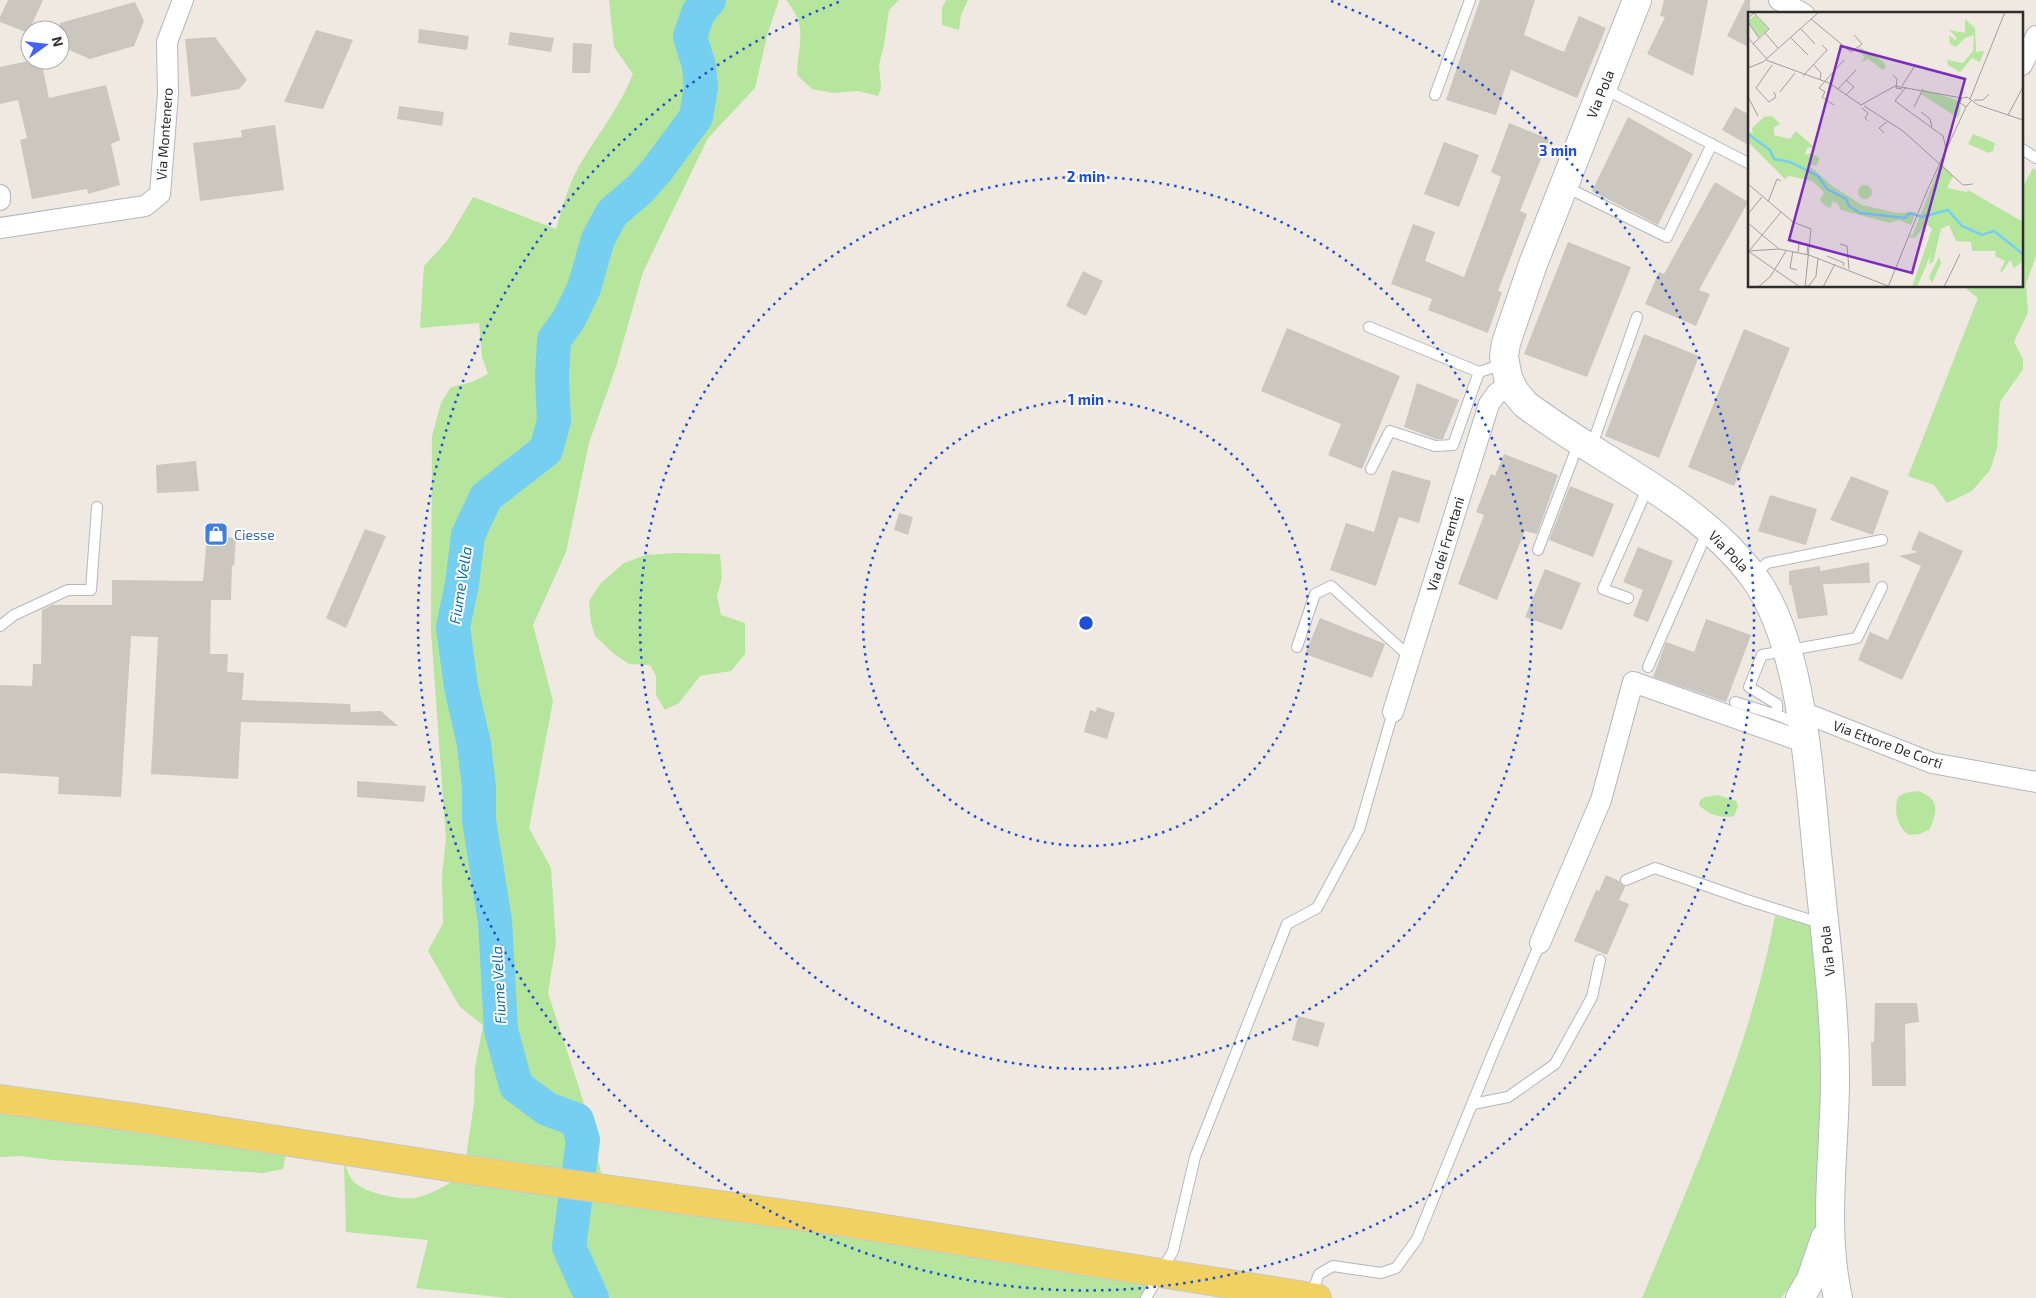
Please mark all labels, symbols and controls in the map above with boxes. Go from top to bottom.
inset map [1748,12,2024,288]
north arrow [20,20,70,70]
text: N [49,34,68,49]
street label: Via Pola [1583,67,1617,121]
street label: Via Montenero [152,87,176,181]
text: 3 min [1539,141,1577,159]
text: 2 min [1067,167,1105,185]
text: 1 min [1068,390,1104,408]
street label: Via dei Frentani [1423,495,1467,593]
shop icon: Ciesse [203,521,229,547]
place label: Ciesse [234,526,275,543]
street label: Via Pola [1705,527,1753,575]
water label: Fiume Vella [445,545,475,625]
centre of rings [1077,614,1095,632]
street label: Via Ettore De Corti [1831,716,1945,772]
street label: Via Pola [1816,925,1838,977]
water label: Fiume Vella [487,945,509,1025]

